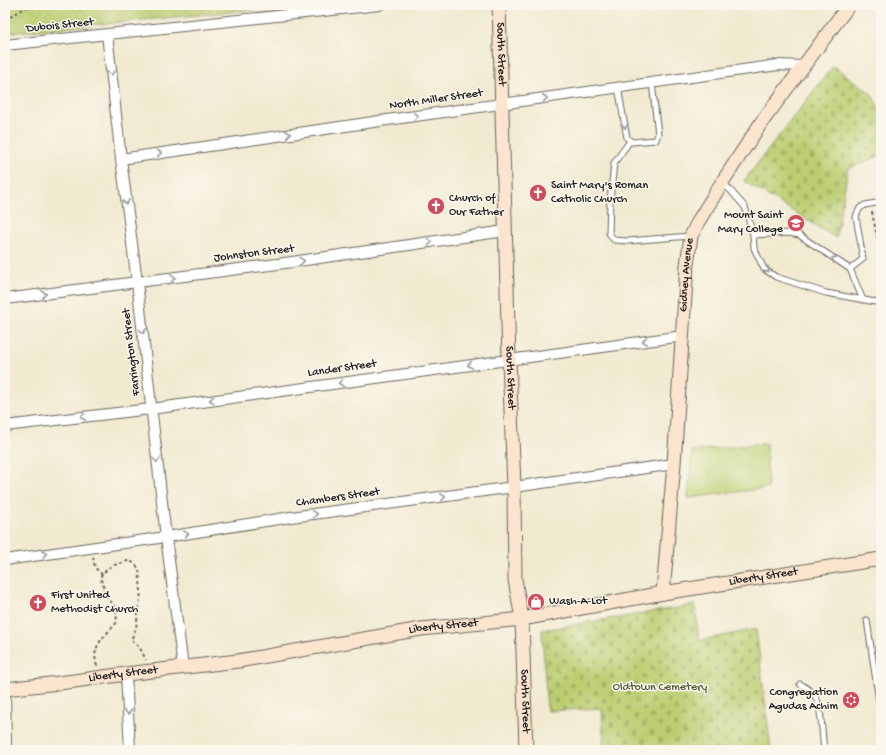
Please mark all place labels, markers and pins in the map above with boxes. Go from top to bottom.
place label: Saint Mary's Roman Catholic Church [551,179,648,207]
church icon: Saint Mary's Roman Catholic Church [528,183,548,203]
place label: Church of Our Father [449,192,505,220]
church icon: Church of Our Father [426,196,446,216]
place label: Mount Saint Mary College [718,209,784,237]
school or university icon: Mount Saint Mary College [786,213,806,233]
place label: First United Methodist Church [50,589,139,617]
shop icon: Wash-A-Lot [526,592,546,612]
church icon: First United Methodist Church [28,593,48,613]
place label: Wash-A-Lot [549,595,608,609]
place label: Congregation Agudas Achim [769,686,838,714]
synagogue icon: Congregation Agudas Achim [841,690,861,710]

